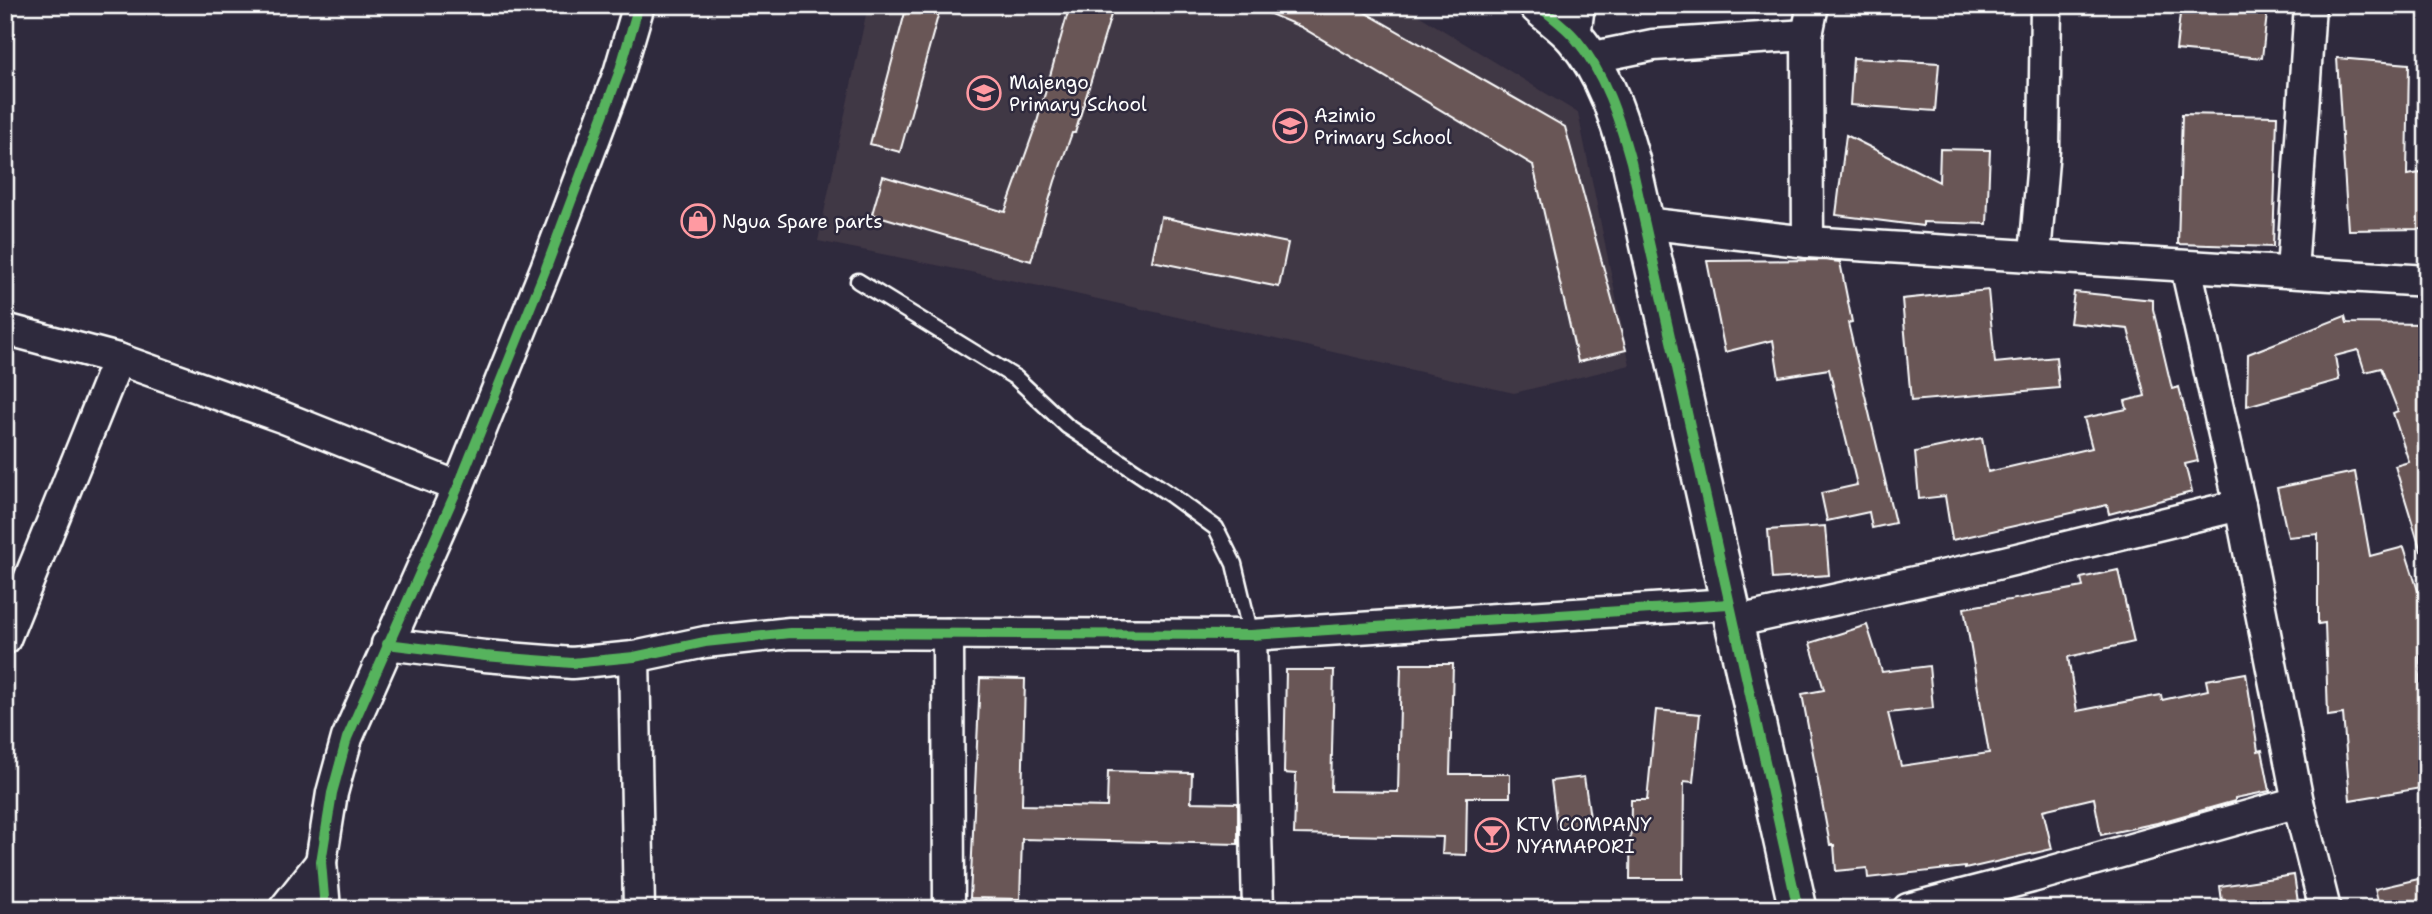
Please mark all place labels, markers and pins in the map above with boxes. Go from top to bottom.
place label: Majengo Primary School [1009,70,1147,117]
school or university icon: Majengo Primary School [965,74,1003,112]
place label: Azimio Primary School [1314,103,1452,150]
school or university icon: Azimio Primary School [1271,107,1309,145]
shop icon: Ngua Spare parts [679,202,717,240]
place label: Ngua Spare parts [722,209,883,234]
place label: KTV COMPANY NYAMAPORI [1516,812,1652,859]
bar icon: KTV COMPANY NYAMAPORI [1473,816,1511,854]

